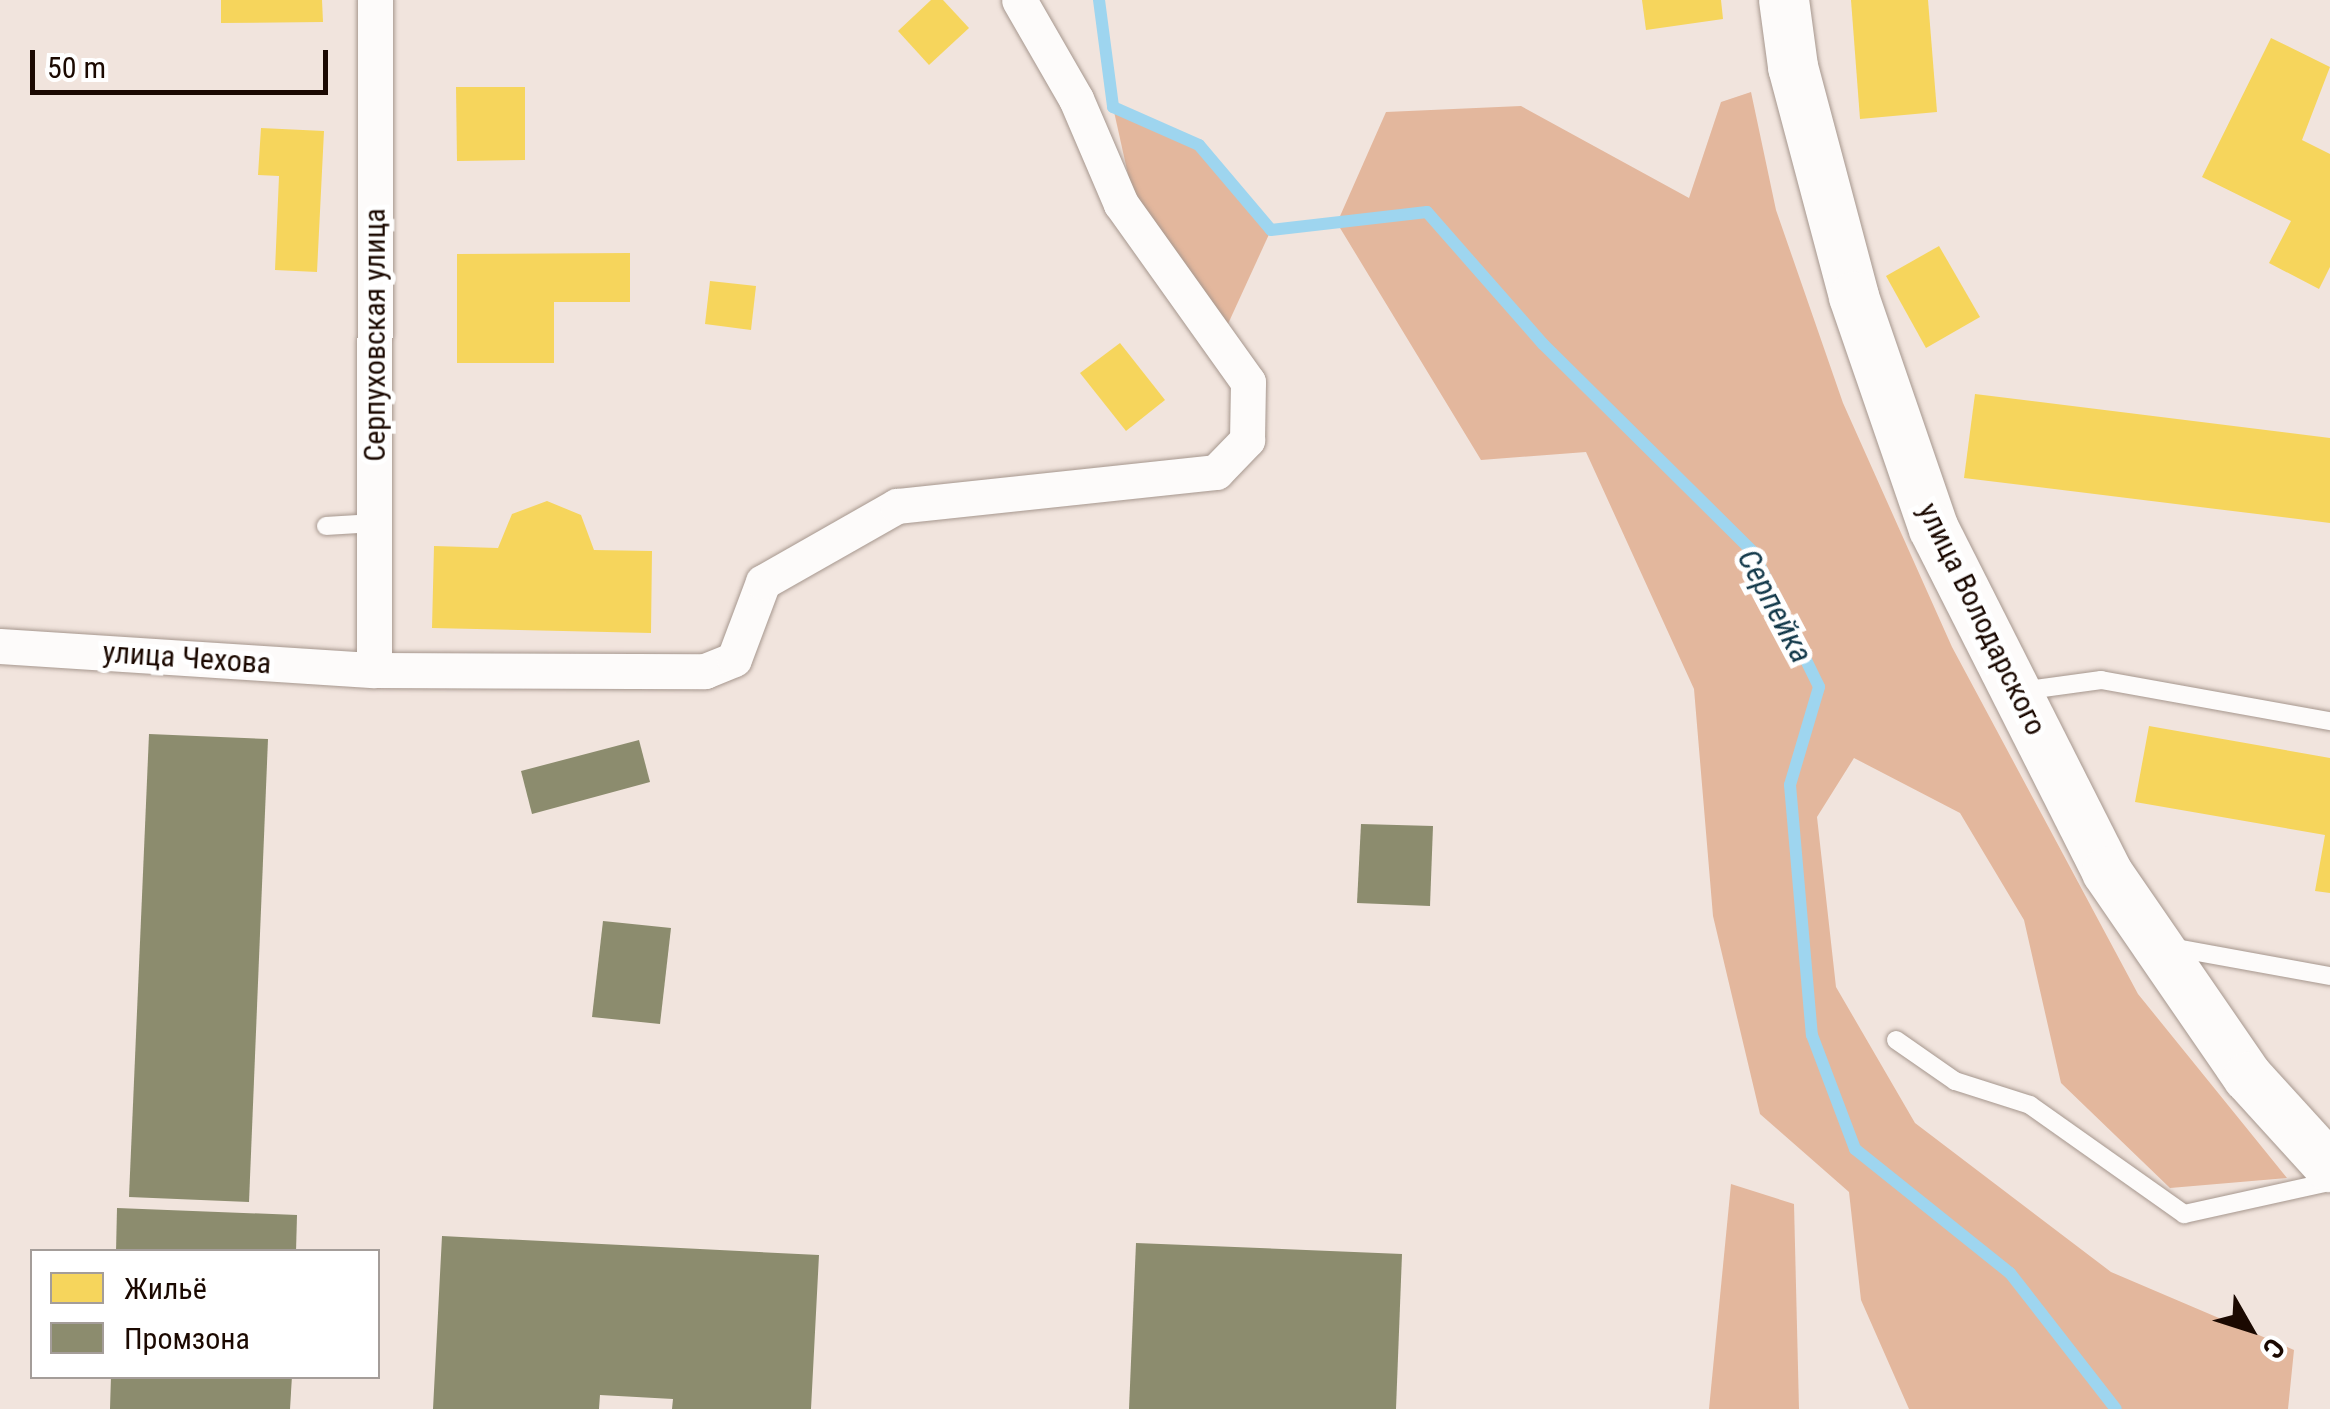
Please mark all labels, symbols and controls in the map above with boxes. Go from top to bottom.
scale bar [35,30,332,92]
text: 50 m [47,50,106,85]
street label: Серпуховская улица [357,208,393,462]
street label: улица Володарского [1910,497,2054,741]
water label: Серпейка [1729,543,1821,669]
street label: улица Чехова [101,634,273,682]
legend [30,1249,380,1379]
text: Жильё [124,1271,207,1306]
north arrow [2200,1279,2300,1379]
text: Промзона [124,1321,250,1356]
text: С [2256,1332,2292,1365]

